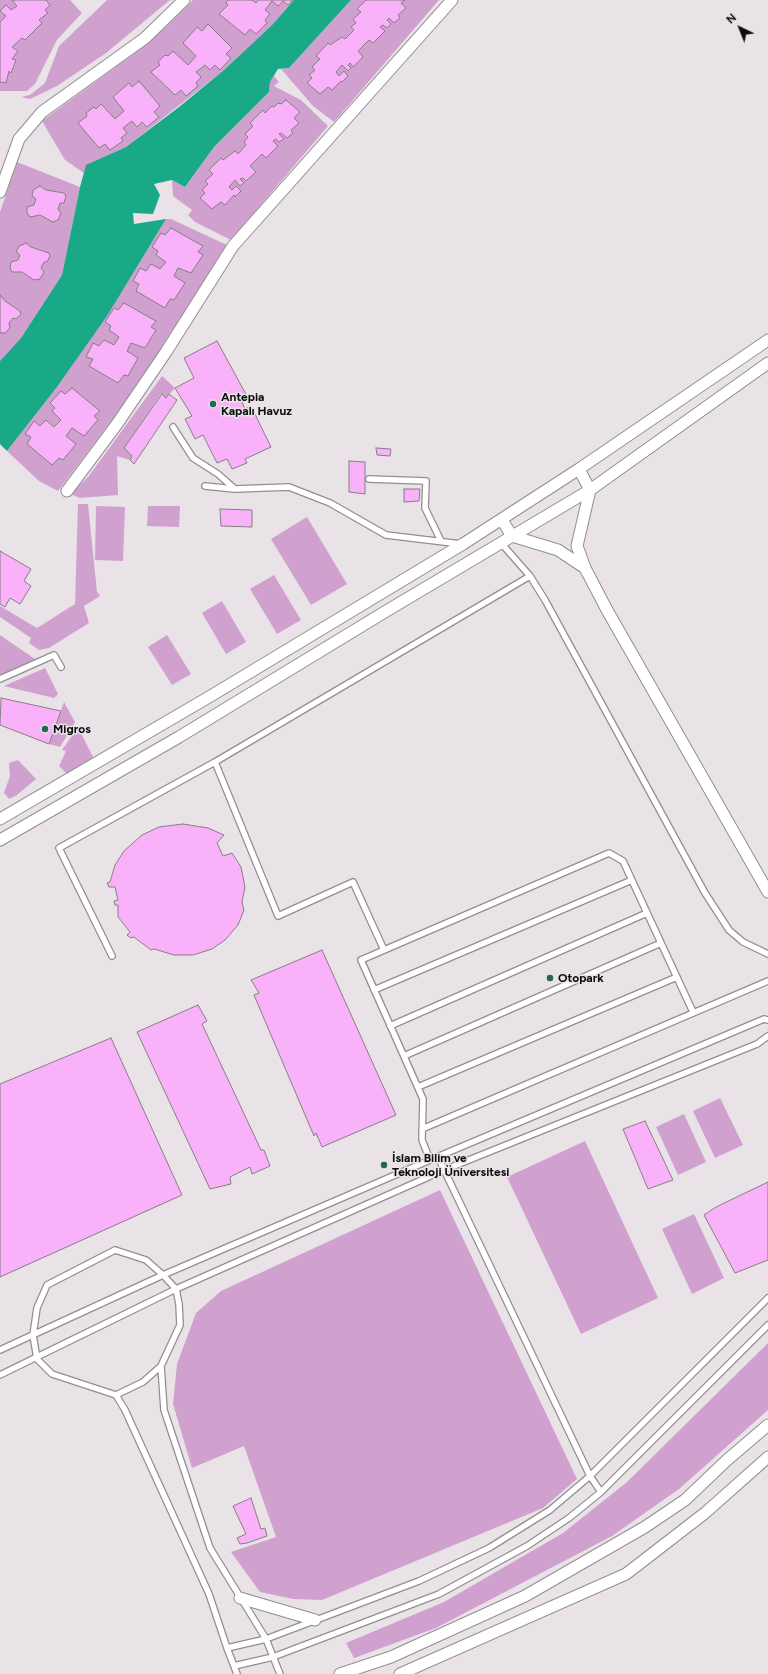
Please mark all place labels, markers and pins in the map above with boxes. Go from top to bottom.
place label: Antepia Kapalı Havuz [221,390,292,418]
marker: Antepia Kapalı Havuz [208,399,218,409]
place label: Migros [53,722,91,736]
marker: Migros [40,724,50,734]
place label: Otopark [558,971,604,985]
marker: Otopark [545,973,555,983]
place label: İslam Bilim ve Teknoloji Üniversitesi [392,1151,509,1179]
marker: İslam Bilim ve Teknoloji Üniversitesi [379,1160,389,1170]

